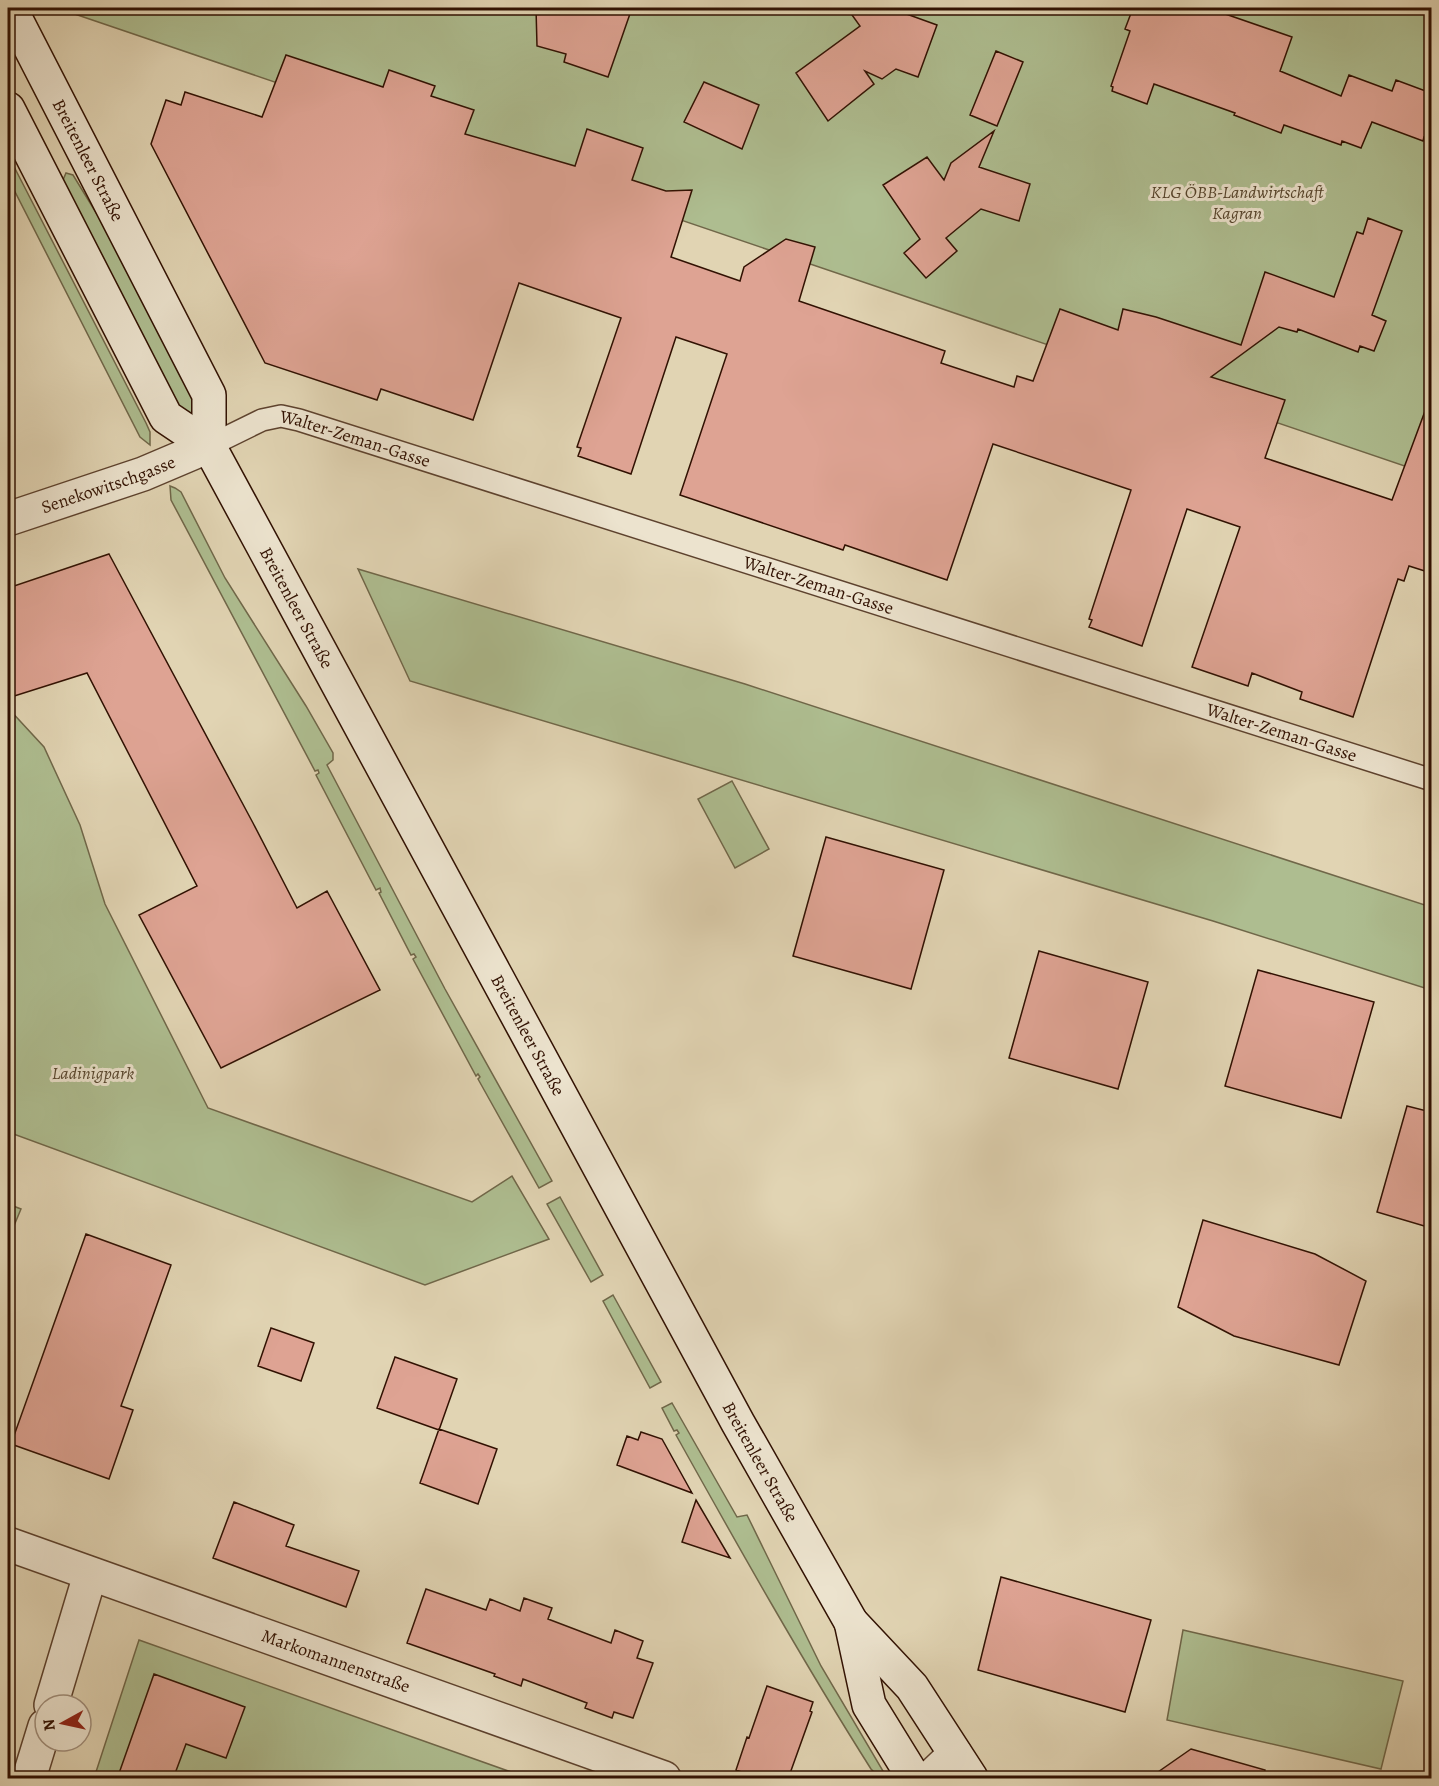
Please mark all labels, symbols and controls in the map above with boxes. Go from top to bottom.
street label: Breitenleer Straße [47,95,130,225]
park label: KLG ÖBB-Landwirtschaft Kagran [1151,180,1324,225]
street label: Walter-Zeman-Gasse [277,404,434,473]
street label: Senekowitschgasse [38,450,179,519]
street label: Breitenleer Straße [254,543,339,673]
street label: Walter-Zeman-Gasse [739,550,897,620]
street label: Walter-Zeman-Gasse [1203,697,1360,767]
street label: Breitenleer Straße [485,970,571,1100]
park label: Ladinigpark [52,1061,134,1085]
street label: Breitenleer Straße [717,1397,804,1526]
street label: Markomannenstraße [258,1623,413,1698]
north arrow [33,1693,93,1753]
text: N [37,1717,61,1732]

